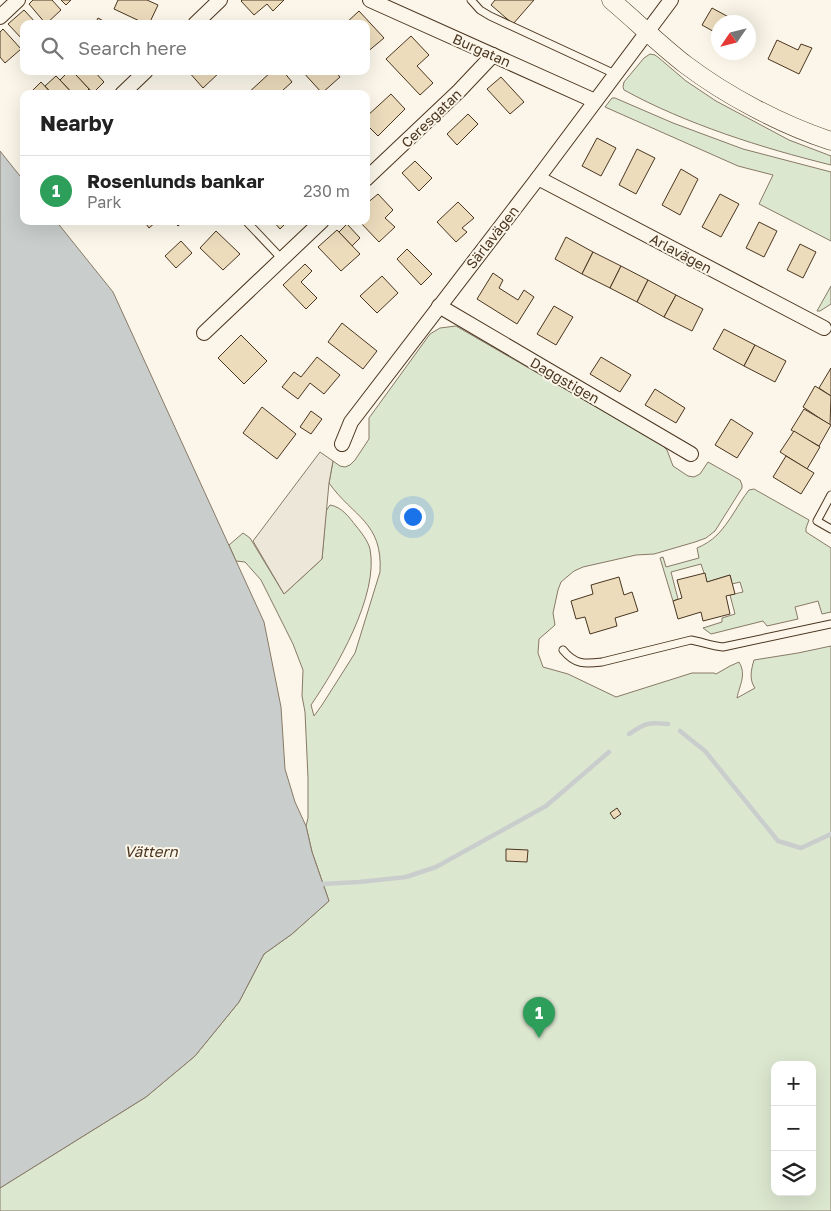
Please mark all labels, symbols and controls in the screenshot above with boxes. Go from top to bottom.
north arrow [711,15,756,60]
search box [20,20,370,75]
street label: Burgatan [450,30,514,70]
icon: search [38,34,66,62]
text: Search here [78,36,187,59]
street label: Ceresgatan [397,85,465,151]
text: Nearby [40,110,114,136]
text: Rosenlunds bankar [87,169,264,192]
text: 1 [52,181,60,201]
text: 230 m [303,181,350,201]
text: Park [87,192,122,212]
street label: Särlavägen [462,202,522,272]
street label: Arlavägen [647,230,715,276]
street label: Daggstigen [527,353,603,407]
your location [400,504,426,530]
water label: Vättern [124,842,178,860]
pin: 1 [523,997,555,1038]
map controls [771,1061,816,1196]
button: + [771,1061,816,1106]
button: − [771,1106,816,1151]
button: layers [771,1151,816,1196]

